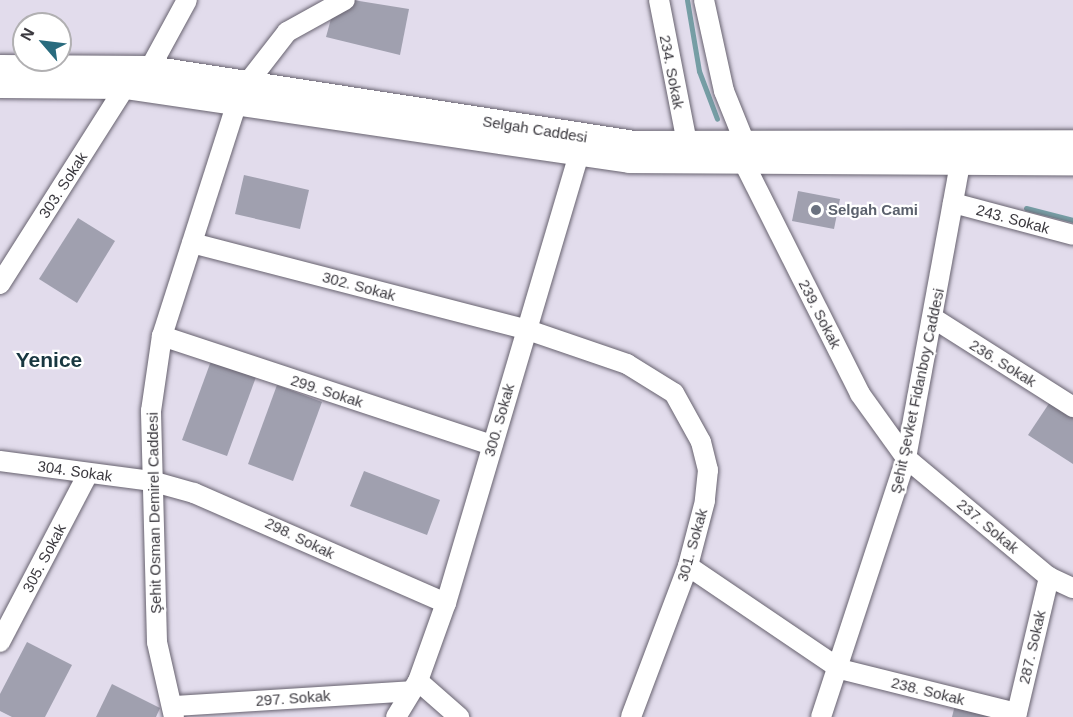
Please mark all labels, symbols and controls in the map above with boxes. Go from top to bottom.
north arrow [12,12,72,72]
text: N [17,25,38,43]
street label: 234. Sokak [656,33,688,111]
street label: Selgah Caddesi [481,112,589,146]
street label: 303. Sokak [35,149,91,221]
place label: Selgah Cami [828,201,918,219]
street label: 243. Sokak [974,201,1052,237]
marker: Selgah Cami [809,203,823,217]
street label: 302. Sokak [320,268,398,304]
street label: 239. Sokak [795,276,845,352]
street label: Şehit Şevket Fidanboy Caddesi [886,287,948,495]
street label: 236. Sokak [966,335,1040,391]
district label: Yenice [16,347,82,373]
street label: 299. Sokak [289,371,365,411]
street label: 300. Sokak [480,381,518,459]
street label: Şehit Osman Demirel Caddesi [143,412,165,614]
street label: 304. Sokak [37,457,113,485]
street label: 237. Sokak [953,495,1023,557]
street label: 301. Sokak [673,506,711,584]
street label: 298. Sokak [262,513,338,563]
street label: 305. Sokak [18,521,70,595]
street label: 287. Sokak [1015,608,1049,686]
street label: 238. Sokak [889,673,967,709]
street label: 297. Sokak [255,686,331,710]

